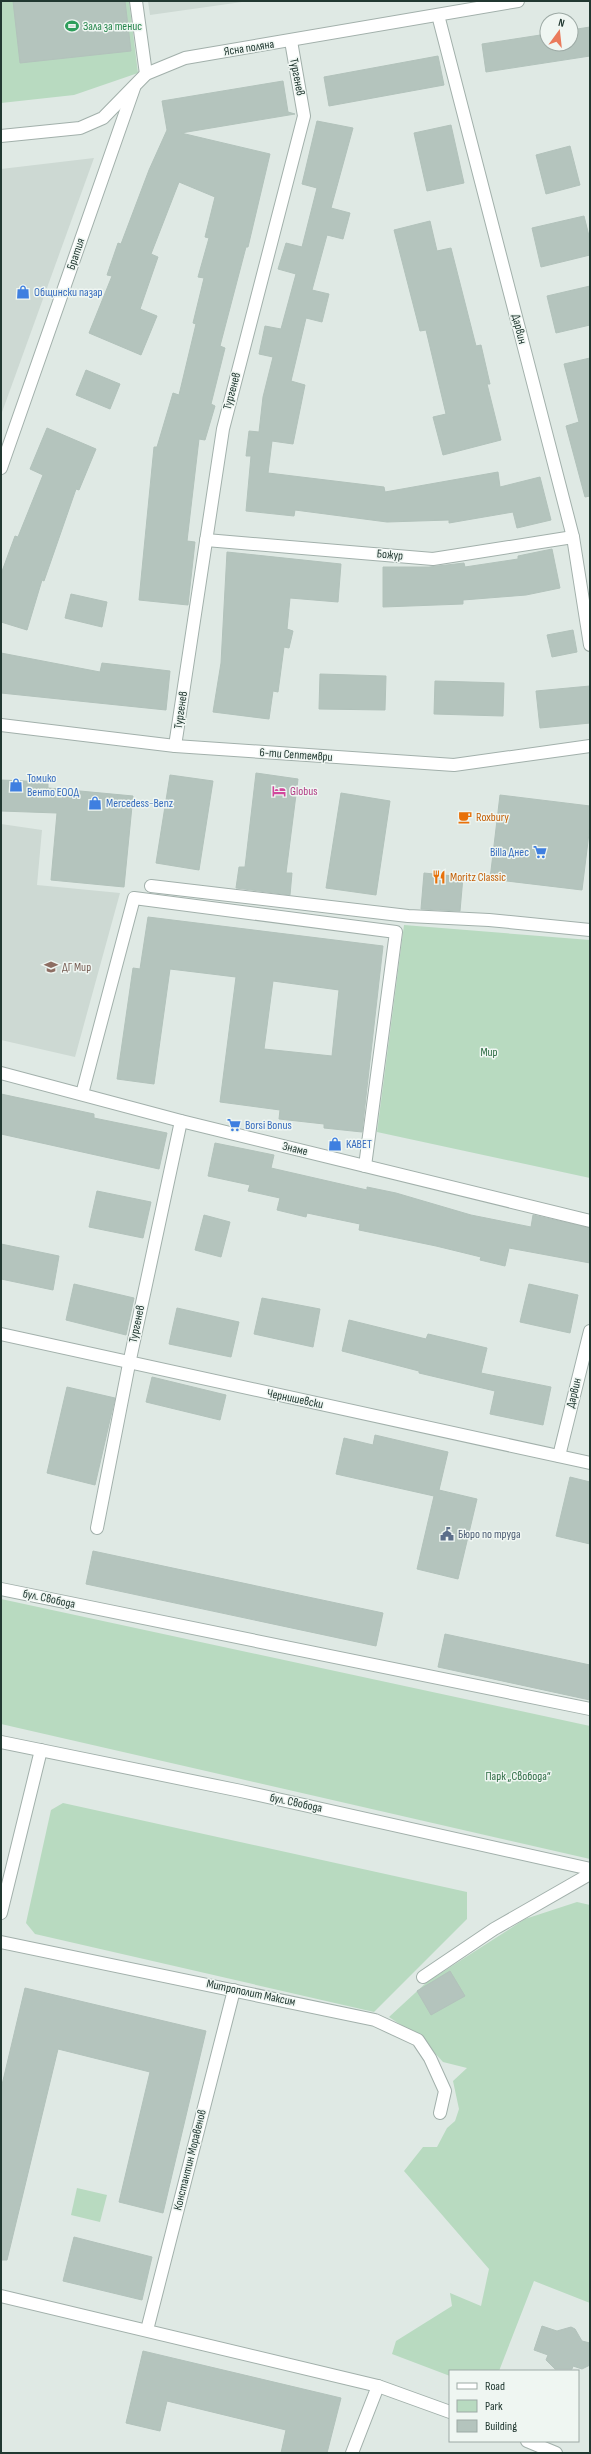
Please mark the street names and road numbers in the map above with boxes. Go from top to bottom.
street label: Ясна поляна [223,37,275,59]
street label: Тургенев [286,57,308,97]
street label: Братия [64,236,88,272]
street label: Дарвин [508,312,530,346]
street label: Тургенев [220,371,244,411]
street label: Божур [376,546,404,564]
street label: Тургенев [171,690,191,730]
street label: 6-ти Септември [259,745,333,765]
street label: Знаме [281,1139,309,1159]
street label: Тургенев [126,1304,148,1344]
street label: Дарвин [563,1376,585,1410]
street label: Чернишевски [265,1386,325,1412]
street label: бул. Свобода [21,1586,77,1612]
street label: бул. Свобода [268,1790,324,1816]
street label: Митрополит Максим [205,1976,297,2010]
street label: Константин Моравенов [170,2108,210,2212]

